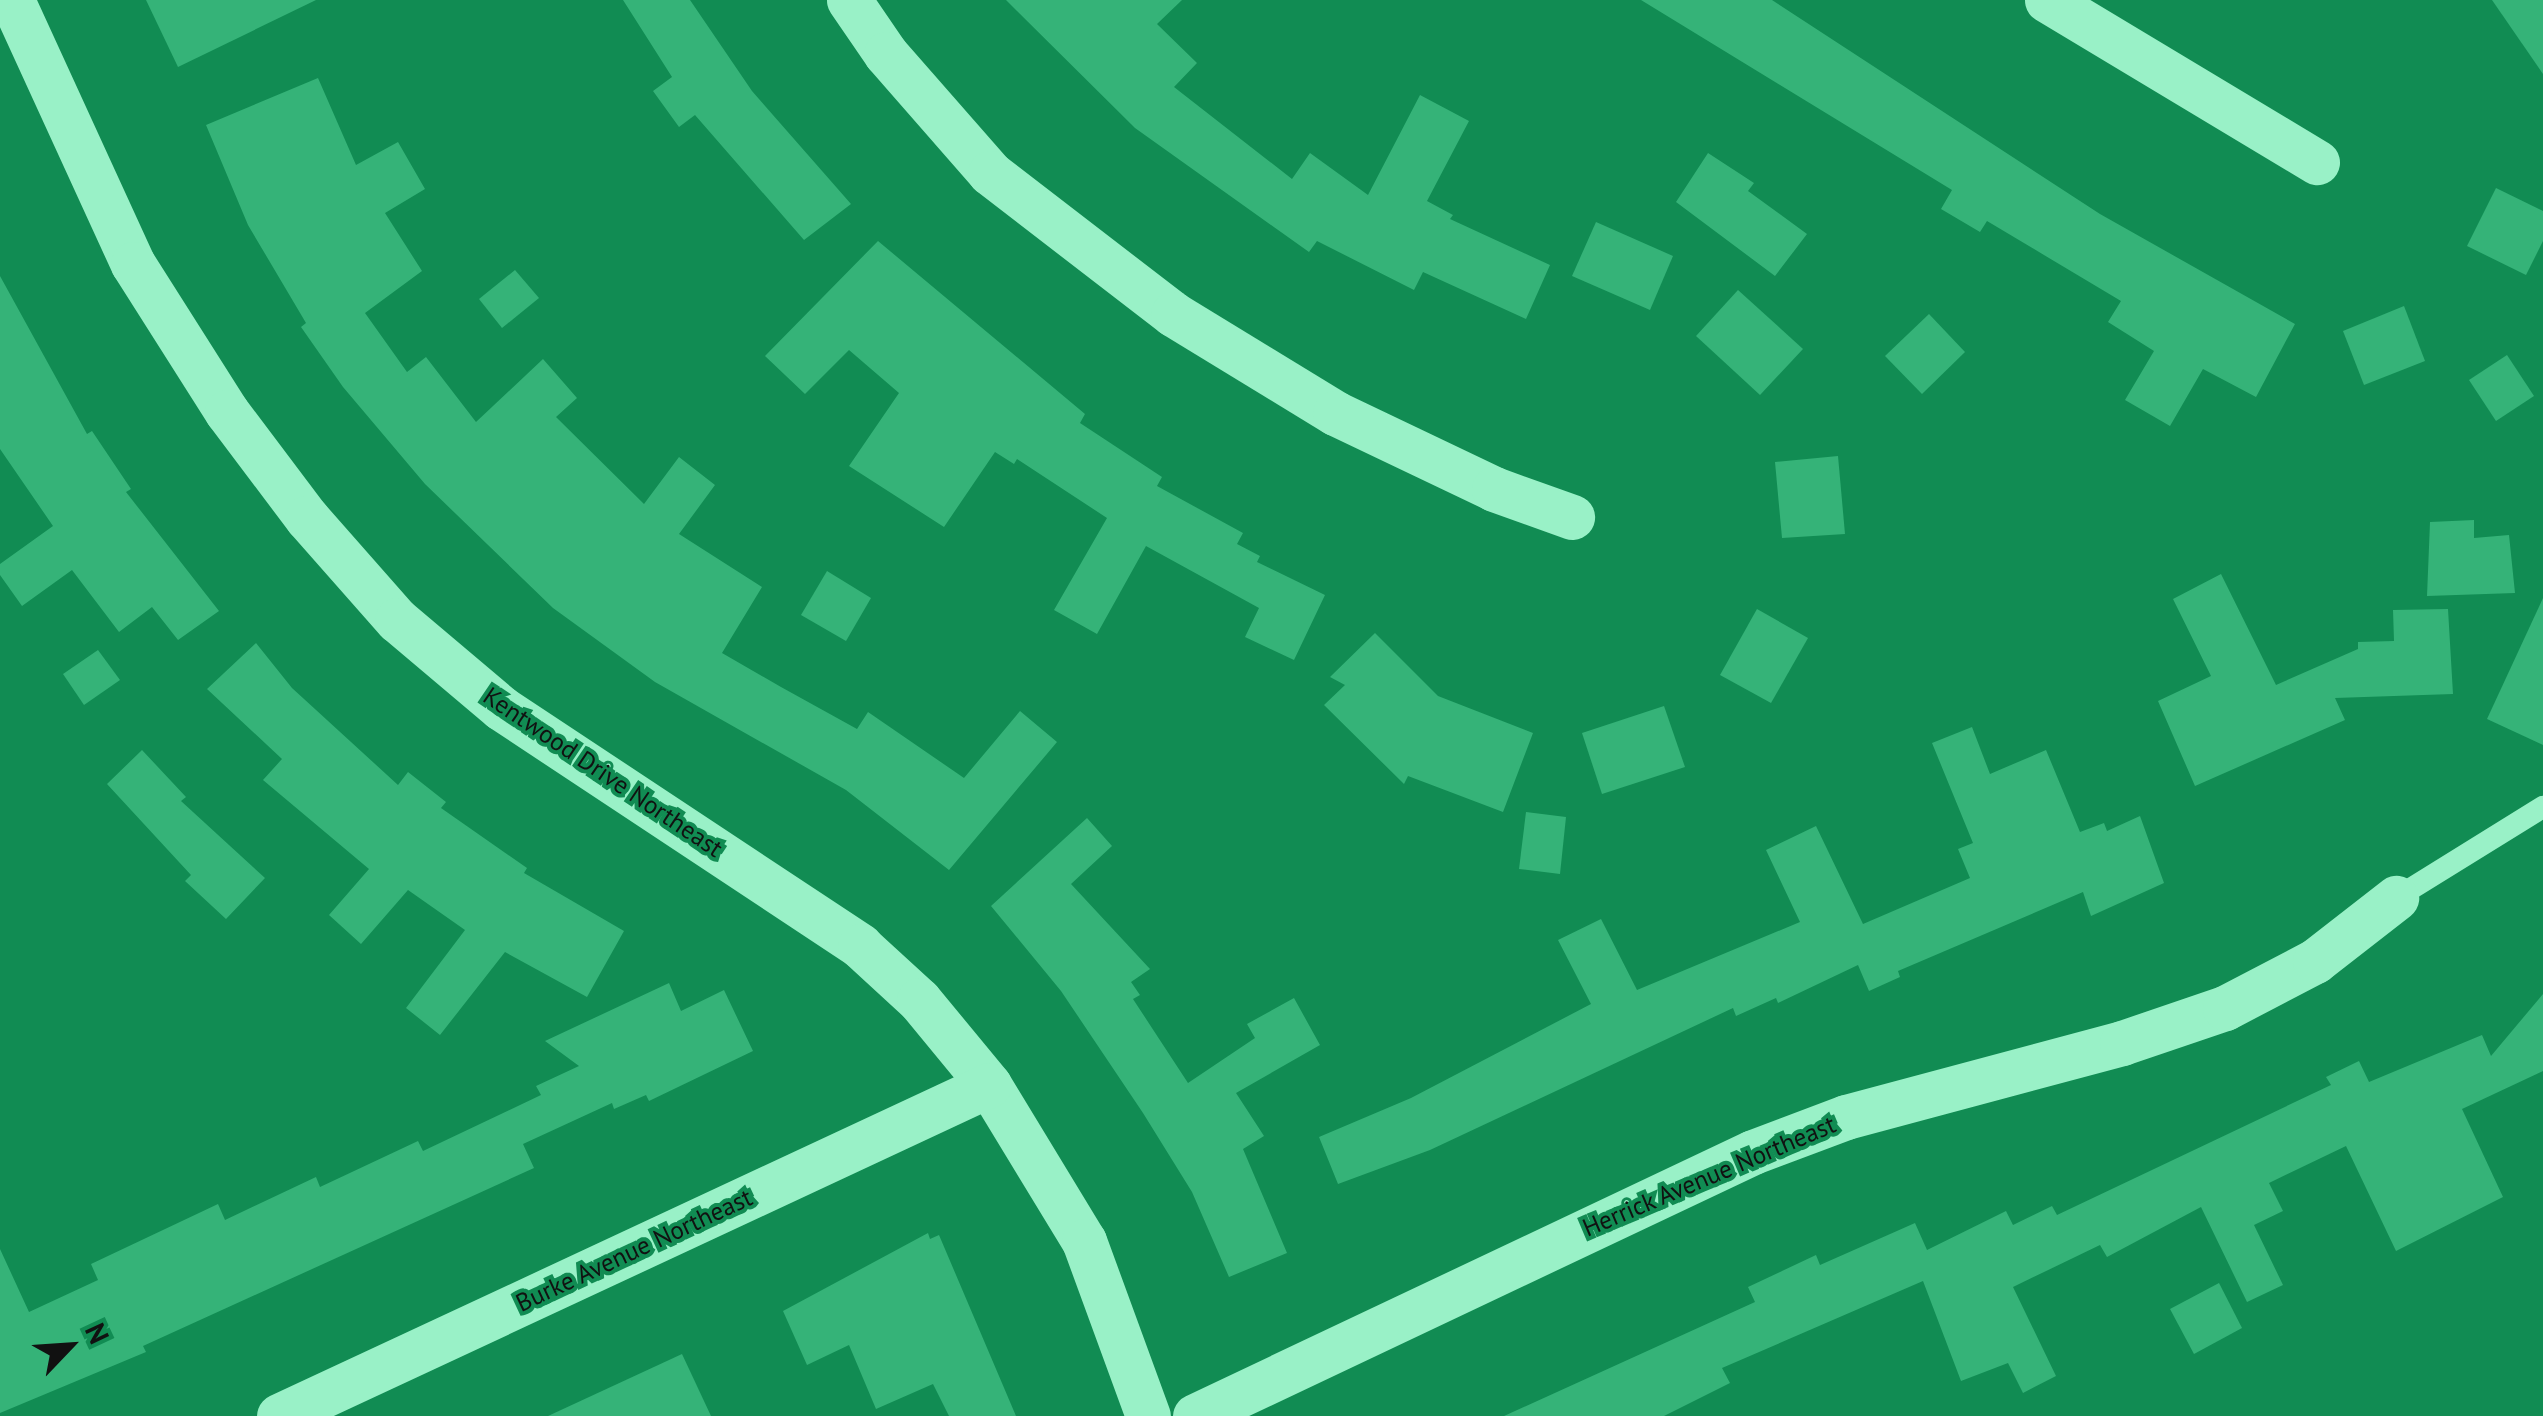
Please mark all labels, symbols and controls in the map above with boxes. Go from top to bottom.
street label: Kentwood Drive Northeast [478,681,728,863]
street label: Herrick Avenue Northeast [1577,1109,1841,1243]
street label: Burke Avenue Northeast [511,1182,757,1318]
north arrow [20,1296,120,1396]
text: N [77,1317,118,1349]

